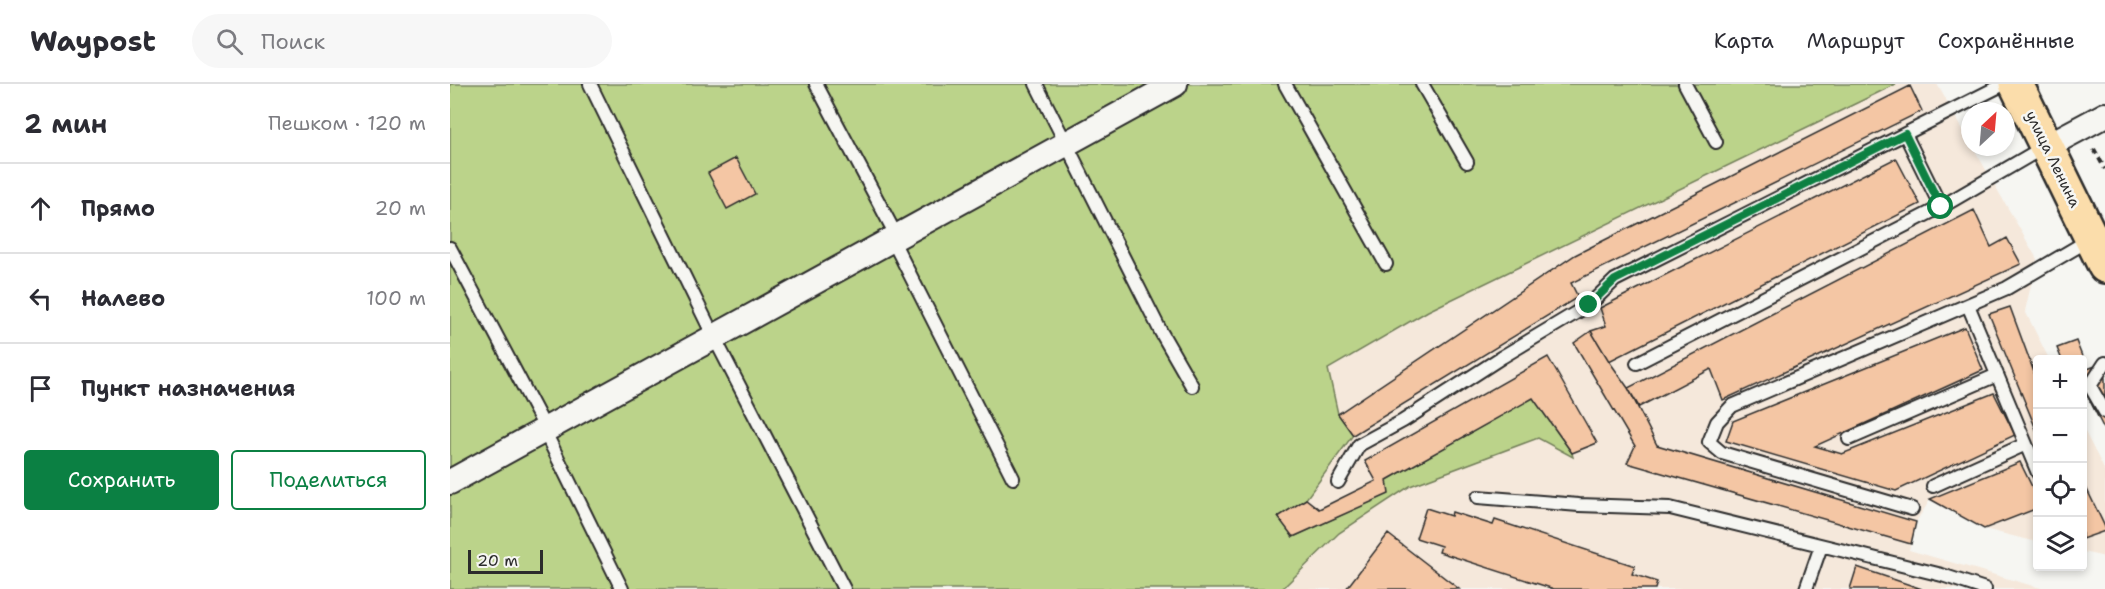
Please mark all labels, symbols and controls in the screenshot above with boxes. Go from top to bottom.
search box [192,14,612,68]
text: Waypost [30,22,156,60]
icon: search [213,25,246,58]
text: Поиск [261,27,325,56]
text: Карта [1714,27,1774,55]
text: Маршрут [1807,27,1905,55]
text: Сохранённые [1938,27,2075,55]
north arrow [1961,102,2015,156]
text: 2 мин [24,106,107,141]
street label: улица Ленина [2021,107,2085,211]
text: Пешком · 120 m [268,110,426,136]
icon: ahead [24,192,57,225]
route start [1927,193,1953,219]
text: Прямо [81,194,155,223]
text: 20 m [375,195,426,221]
icon: left [24,282,57,315]
text: Налево [81,284,165,313]
text: 100 m [366,285,426,311]
route end [1575,291,1601,317]
map controls [2033,355,2087,571]
button: + [2033,355,2087,409]
icon: arrive [24,372,57,405]
text: Пункт назначения [81,374,295,403]
button: − [2033,409,2087,463]
button: Сохранить [24,450,219,510]
button: Поделиться [231,450,426,510]
button: locate [2033,463,2087,517]
button: layers [2033,517,2087,571]
scale bar [468,547,543,574]
text: 20 m [477,550,518,571]

